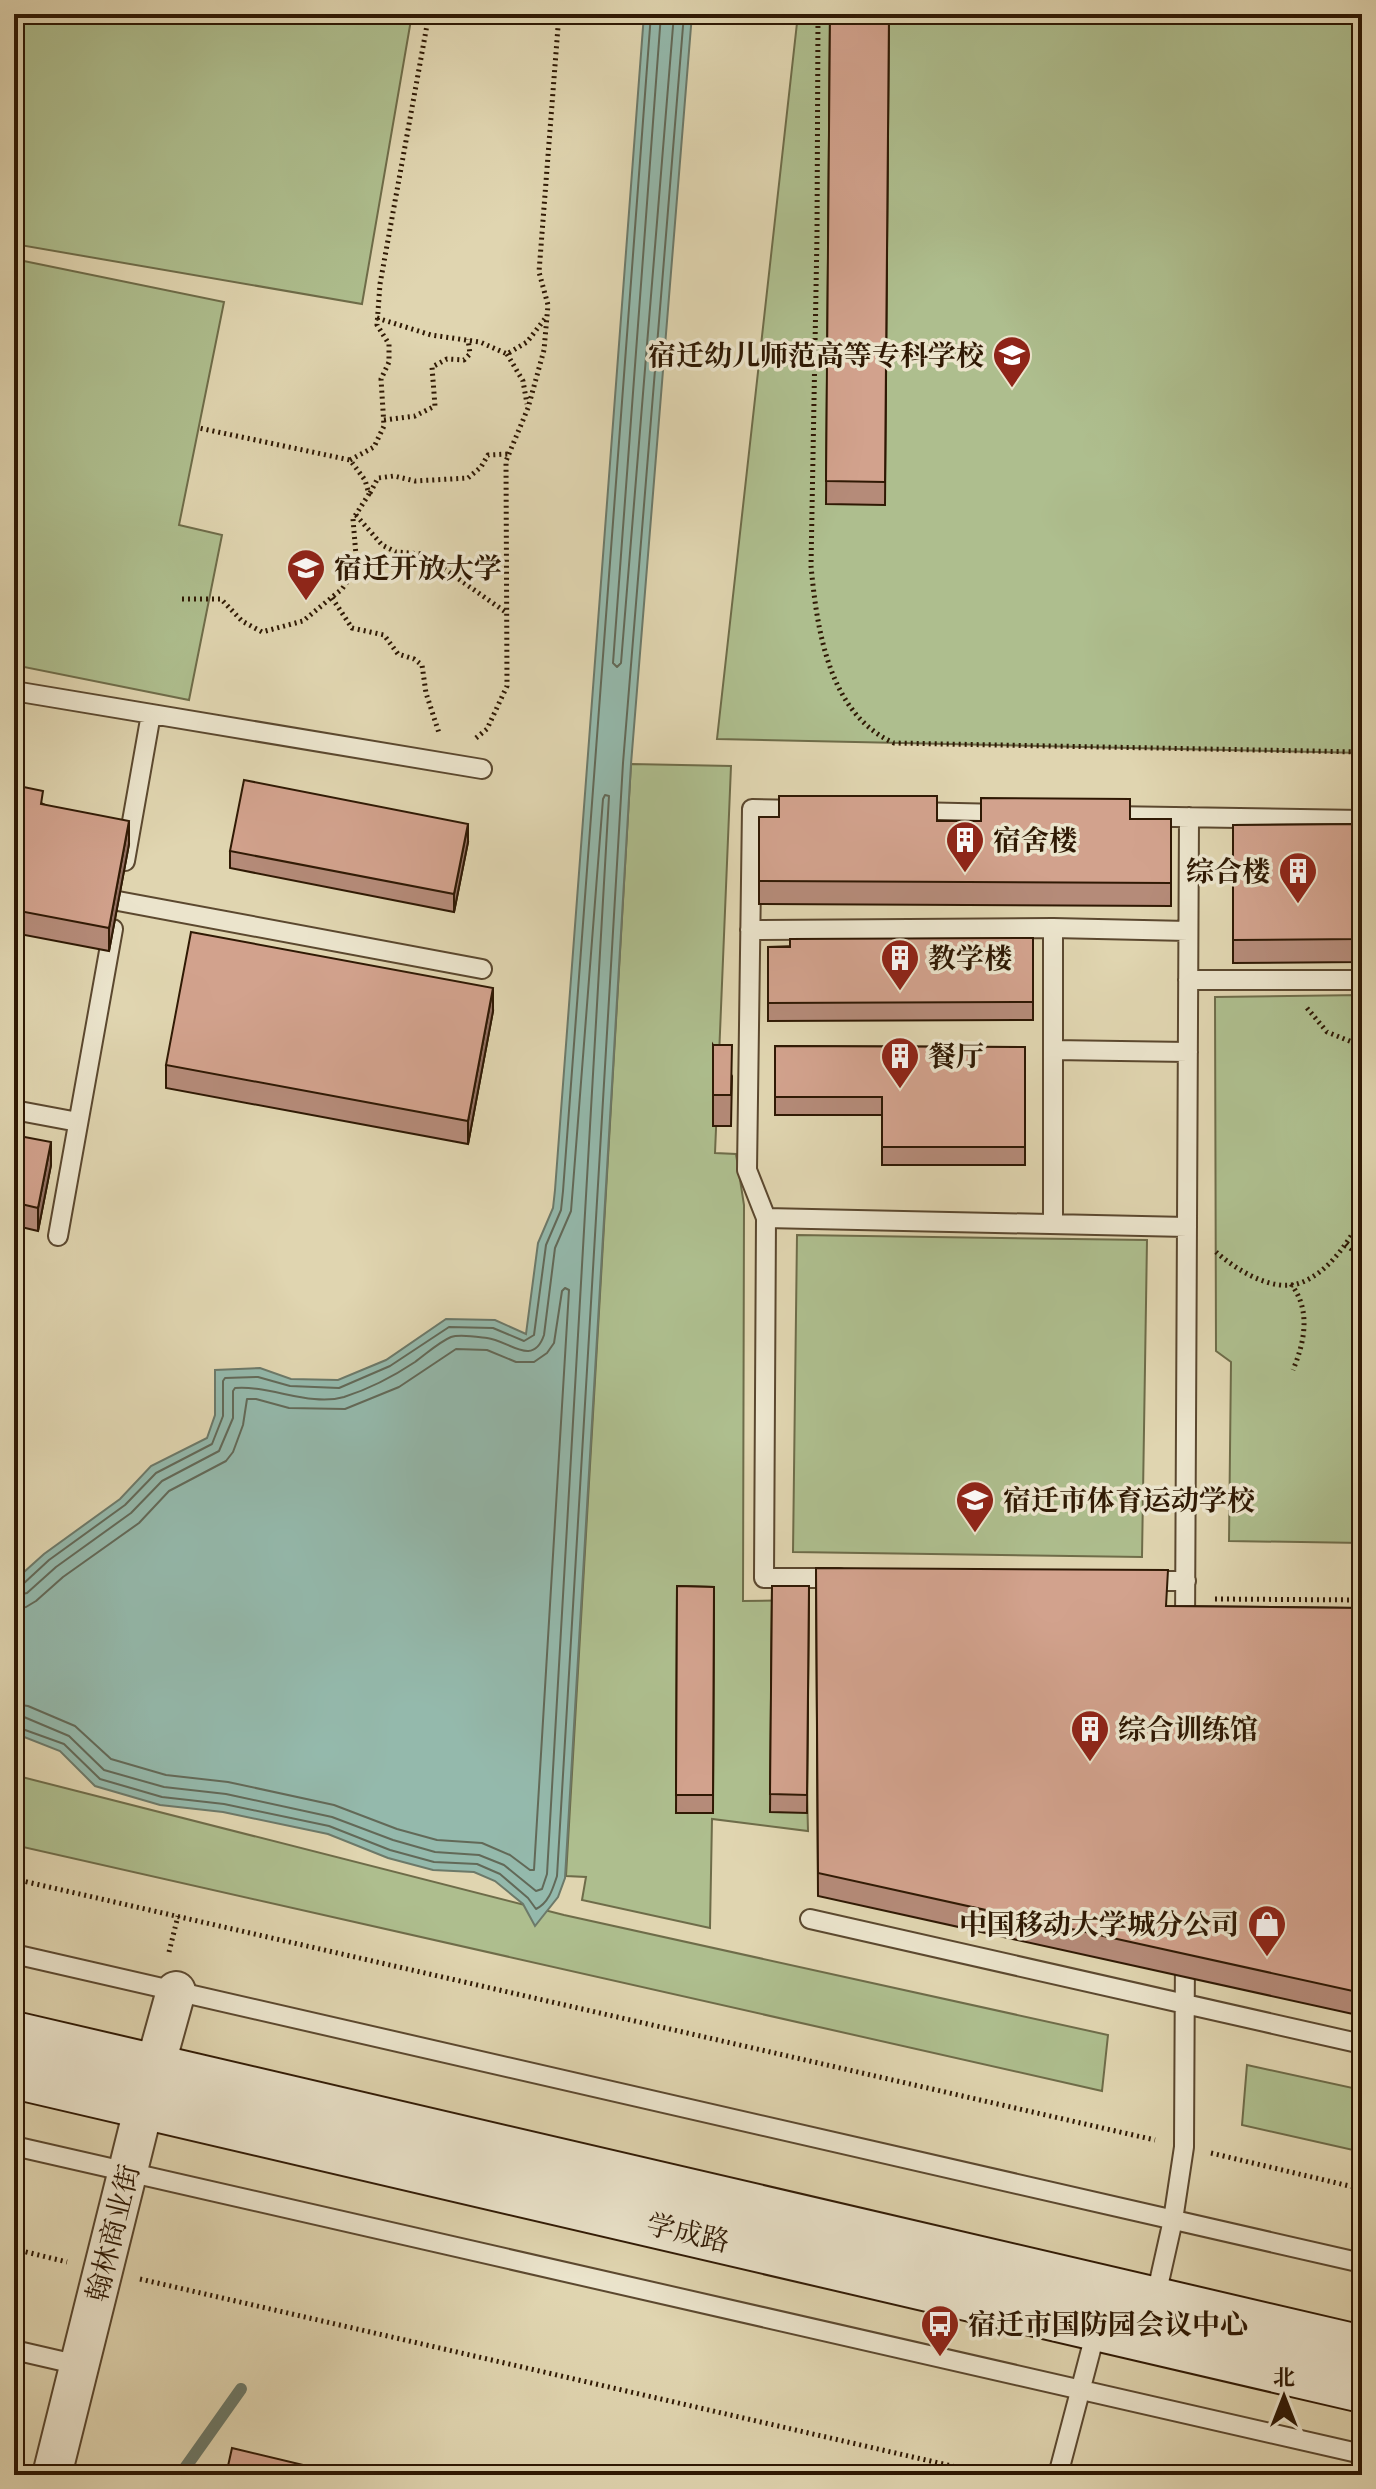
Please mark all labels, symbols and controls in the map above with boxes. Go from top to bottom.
school or university icon: 宿迁幼儿师范高等专科学校 [991,334,1033,389]
place label: 宿迁幼儿师范高等专科学校 [648,338,984,373]
school or university icon: 宿迁开放大学 [285,547,327,602]
place label: 宿迁开放大学 [334,551,502,586]
building icon: 宿舍楼 [944,819,986,874]
place label: 宿舍楼 [993,823,1077,858]
building icon: 综合楼 [1277,850,1319,905]
place label: 综合楼 [1186,854,1270,889]
building icon: 教学楼 [879,937,921,992]
place label: 教学楼 [928,941,1012,976]
building icon: 餐厅 [879,1035,921,1090]
place label: 餐厅 [928,1039,984,1074]
school or university icon: 宿迁市体育运动学校 [954,1479,996,1534]
place label: 宿迁市体育运动学校 [1003,1483,1255,1518]
building icon: 综合训练馆 [1069,1708,1111,1763]
place label: 综合训练馆 [1118,1712,1258,1747]
shop icon: 中国移动大学城分公司 [1246,1903,1288,1958]
place label: 中国移动大学城分公司 [959,1907,1239,1942]
street label: 翰林商业街 [79,2161,147,2305]
street label: 学成路 [643,2206,733,2260]
bus stop icon: 宿迁市国防园会议中心 [919,2303,961,2358]
place label: 宿迁市国防园会议中心 [968,2307,1248,2342]
north arrow [1244,2357,1324,2437]
text: 北 [1273,2364,1295,2391]

